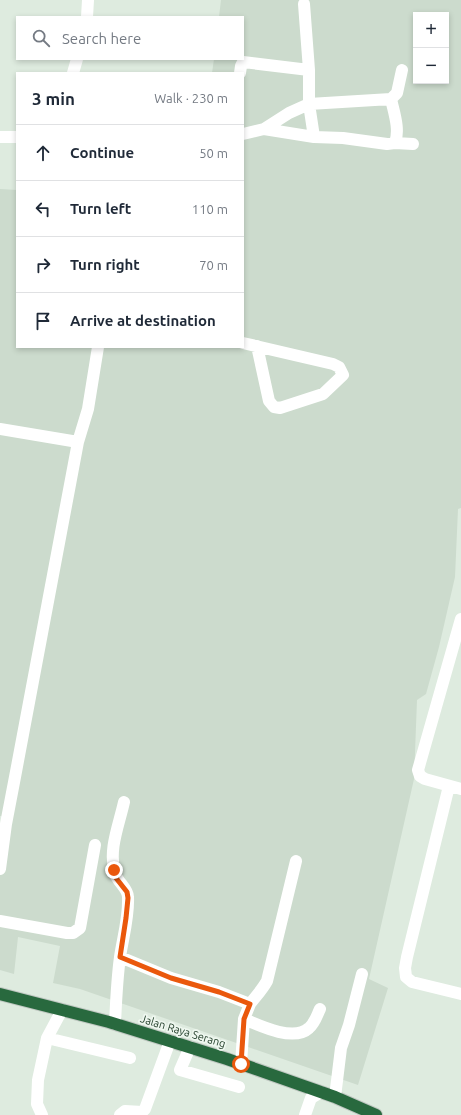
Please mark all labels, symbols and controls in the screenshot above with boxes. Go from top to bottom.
map controls [413,12,449,84]
button: + [413,12,449,48]
search box [16,16,244,60]
icon: search [30,27,52,49]
text: Search here [62,30,141,47]
button: − [413,48,449,84]
text: 3 min [32,89,75,108]
text: Walk · 230 m [154,91,228,105]
icon: ahead [32,142,54,164]
text: Continue [70,144,134,161]
text: 50 m [199,146,228,160]
icon: left [32,198,54,220]
text: Turn left [70,200,131,217]
text: 110 m [192,202,228,216]
icon: right [32,254,54,276]
text: Turn right [70,256,140,273]
text: 70 m [199,258,228,272]
icon: arrive [32,310,54,332]
text: Arrive at destination [70,312,216,329]
route end [105,861,123,879]
street label: Jalan Raya Serang [139,1012,227,1050]
route start [232,1055,250,1073]

